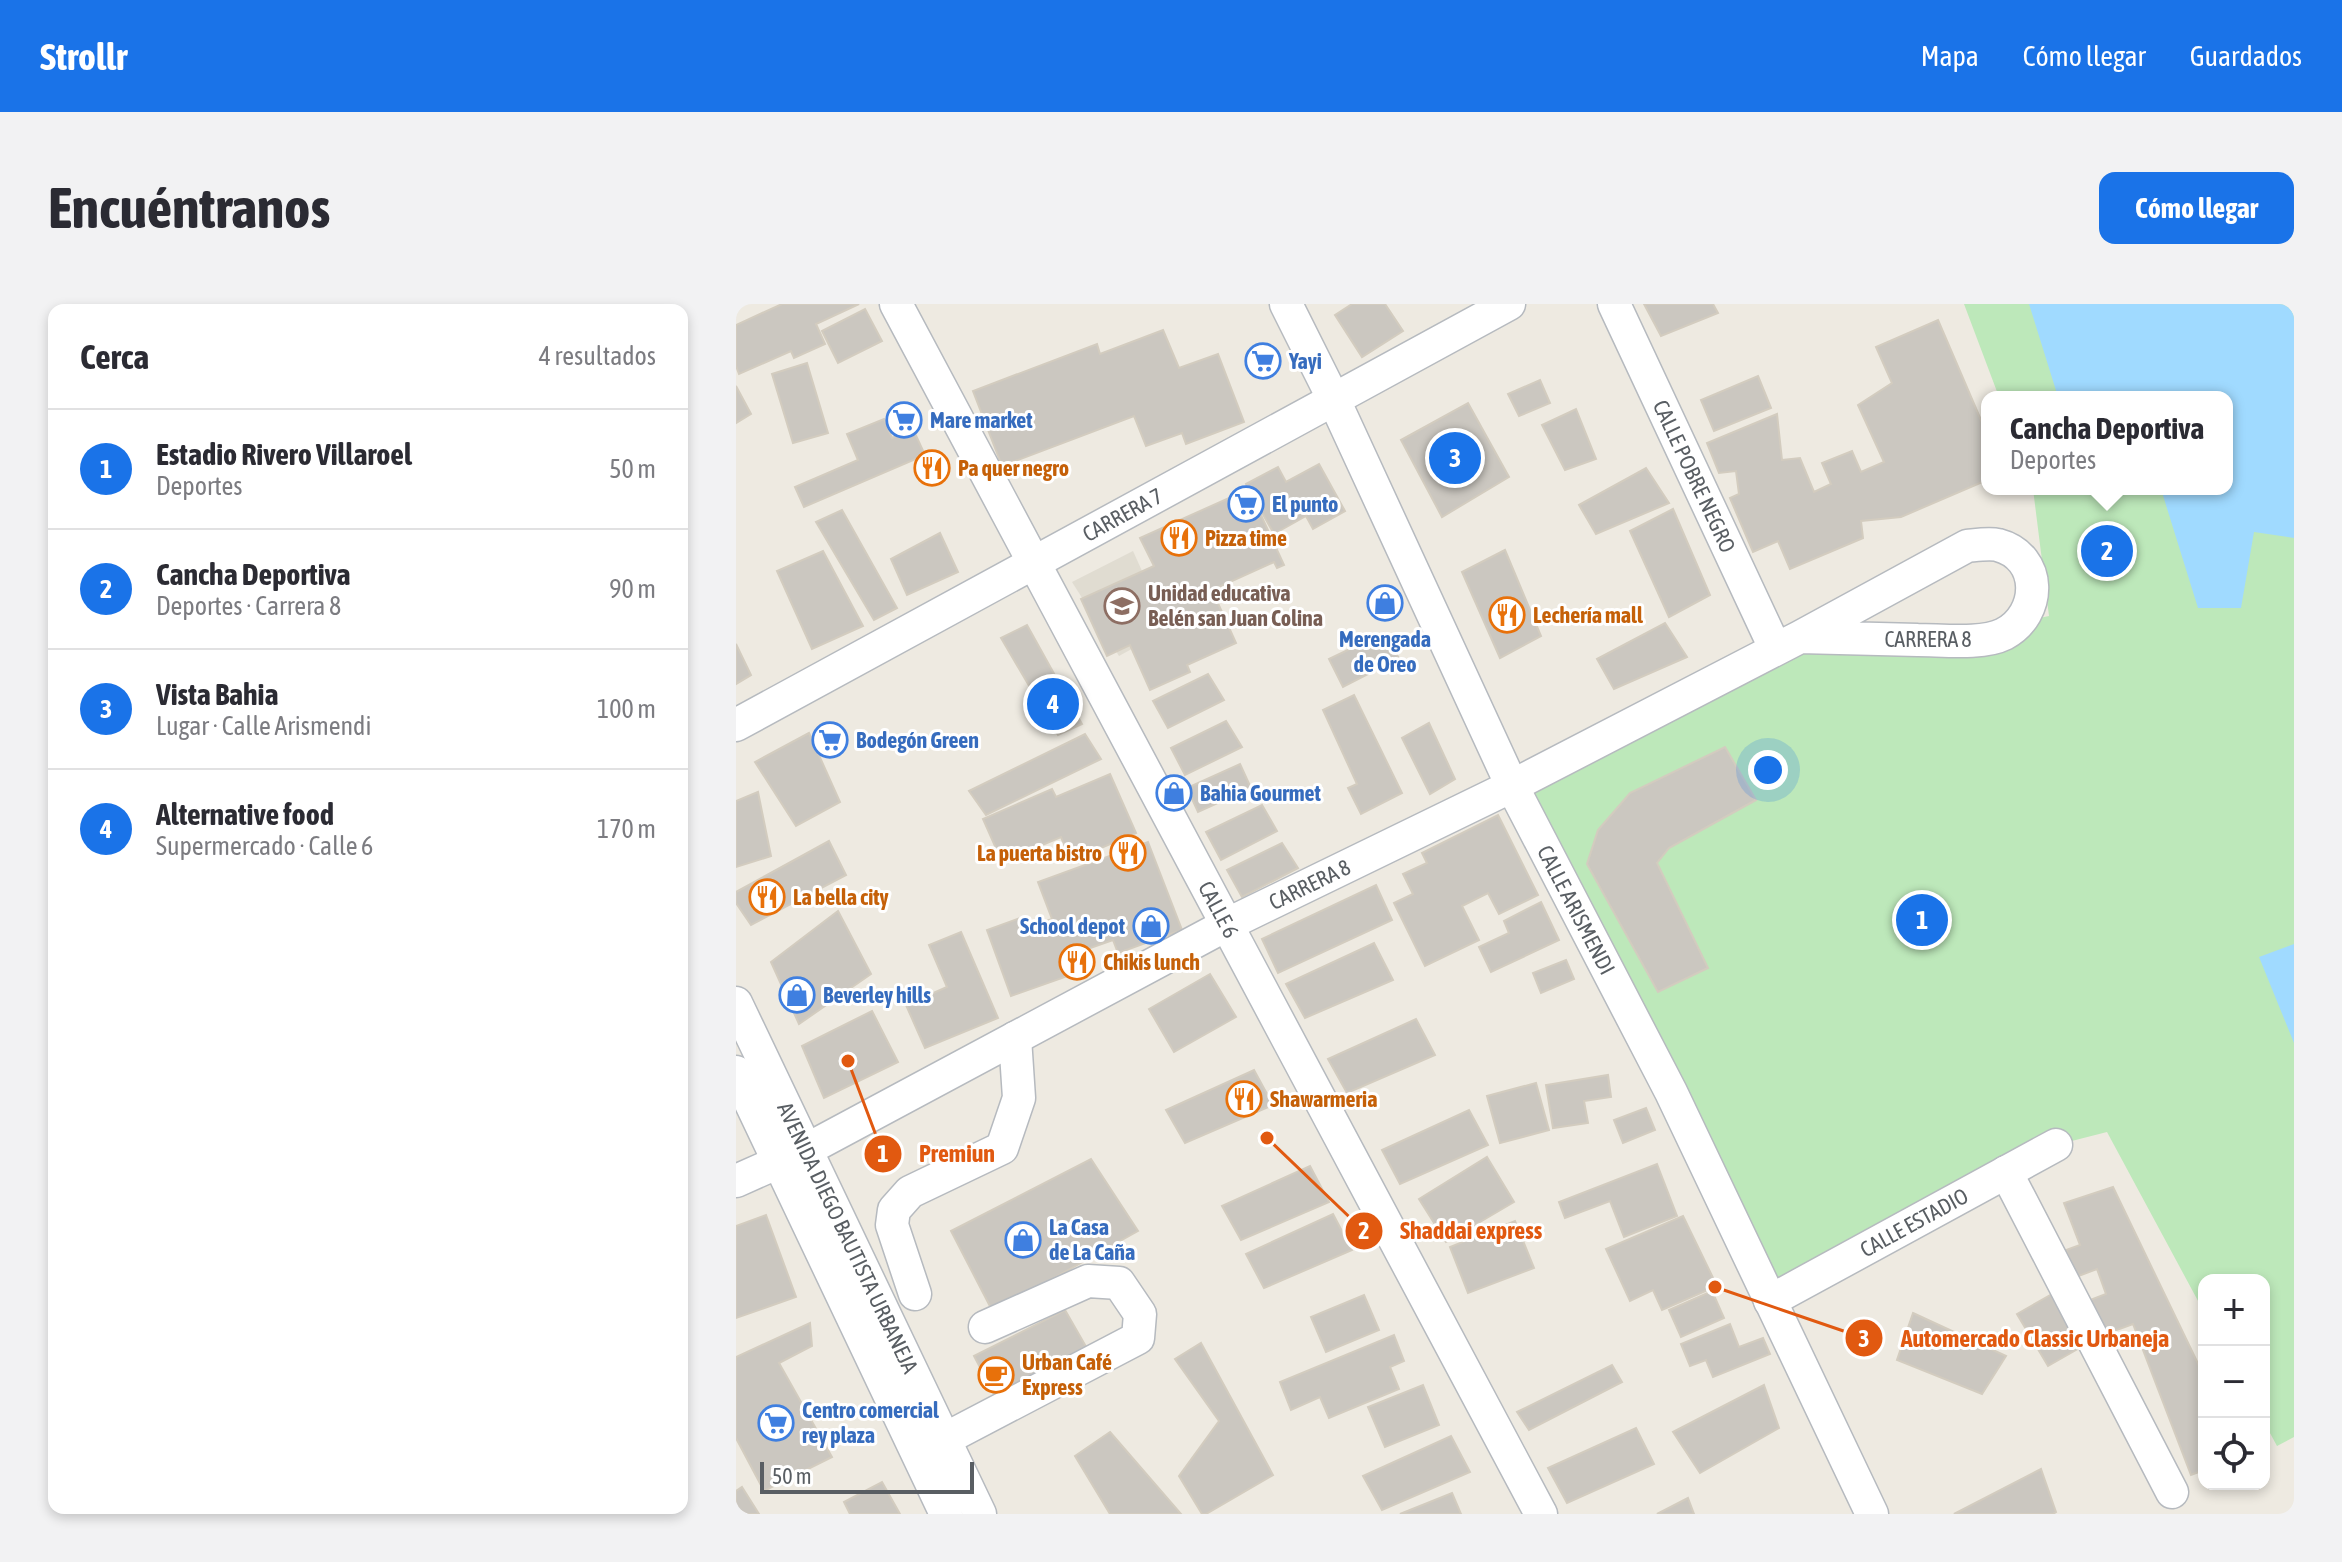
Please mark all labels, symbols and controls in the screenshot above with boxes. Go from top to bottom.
text: Strollr [40,35,127,78]
text: Mapa [1921,40,1979,72]
text: Cómo llegar [2023,40,2146,72]
text: Guardados [2190,40,2302,72]
button: Cómo llegar [2099,172,2294,244]
text: Encuéntranos [48,176,330,240]
text: Cerca [80,337,149,376]
text: 4 resultados [539,341,656,371]
supermarket icon: Yayi [1244,342,1282,380]
place label: Yayi [1288,348,1322,374]
popup [1981,391,2233,495]
street label: CALLE POBRE NEGRO [1648,396,1741,556]
supermarket icon: Mare market [885,401,923,439]
place label: Mare market [930,407,1033,433]
text: Cancha Deportiva [2010,411,2204,445]
pin: 3 [1429,428,1481,488]
text: Estadio Rivero Villaroel [156,437,412,471]
text: Deportes [2010,445,2096,475]
restaurant icon: Pa quer negro [913,449,951,487]
text: 1 [100,454,112,484]
text: 50 m [609,454,656,484]
place label: Pa quer negro [958,455,1069,481]
text: Deportes [156,471,243,501]
street label: CARRERA 7 [1078,482,1167,547]
supermarket icon: El punto [1227,485,1265,523]
place label: El punto [1272,491,1338,517]
restaurant icon: Pizza time [1160,519,1198,557]
pin: 2 [2081,521,2133,581]
place label: Pizza time [1205,525,1287,551]
text: Cancha Deportiva [156,557,351,591]
text: 2 [100,574,112,604]
text: 90 m [609,574,656,604]
place label: Unidad educativa Belén san Juan Colina [1148,580,1323,631]
shop icon: Merengada de Oreo [1366,584,1404,622]
school or university icon: Unidad educativa Belén san Juan Colina [1103,587,1141,625]
text: Deportes · Carrera 8 [156,591,341,621]
restaurant icon: Lechería mall [1488,596,1526,634]
place label: Lechería mall [1533,602,1644,628]
place label: Merengada de Oreo [1339,626,1431,677]
street label: CARRERA 8 [1884,626,1972,652]
pin: 4 [1027,674,1079,734]
text: Vista Bahia [156,677,278,711]
text: 3 [100,694,112,724]
text: 100 m [597,694,656,724]
text: Lugar · Calle Arismendi [156,711,371,741]
supermarket icon: Bodegón Green [811,721,849,759]
place label: Bodegón Green [856,727,979,753]
your location [1748,750,1788,790]
shop icon: Bahia Gourmet [1155,774,1193,812]
place label: Bahia Gourmet [1200,780,1322,806]
text: Alternative food [156,797,334,831]
text: 4 [100,814,112,844]
text: 170 m [597,814,656,844]
text: Supermercado · Calle 6 [156,831,373,861]
restaurant icon: La puerta bistro [1109,834,1147,872]
place label: La puerta bistro [977,840,1102,866]
street label: CALLE ARISMENDI [1532,841,1621,979]
street label: CARRERA 8 [1265,854,1355,915]
street label: CALLE 6 [1193,877,1244,942]
restaurant icon: La bella city [748,878,786,916]
place label: La bella city [793,884,889,910]
pin: 1 [1896,890,1948,950]
shop icon: School depot [1132,907,1170,945]
place label: School depot [1020,913,1126,939]
restaurant icon: Chikis lunch [1058,943,1096,981]
place label: Chikis lunch [1103,949,1200,975]
shop icon: Beverley hills [778,976,816,1014]
place label: Beverley hills [823,982,931,1008]
restaurant icon: Shawarmeria [1225,1080,1263,1118]
place label: Shawarmeria [1270,1086,1377,1112]
street label: AVENIDA DIEGO BAUTISTA URBANEJA [772,1098,924,1377]
callout: Premiun [863,1130,1011,1178]
text: 1 [877,1140,889,1167]
text: Premiun [919,1140,995,1167]
street label: CALLE ESTADIO [1855,1183,1972,1262]
callout: Shaddai express [1344,1207,1558,1255]
place label: La Casa de La Caña [1049,1214,1135,1265]
text: 2 [1358,1217,1370,1244]
text: Shaddai express [1400,1217,1543,1244]
shop icon: La Casa de La Caña [1004,1221,1042,1259]
map controls [2198,1274,2270,1490]
button: + [2198,1274,2270,1346]
callout: Automercado Classic Urbaneja [1844,1314,2185,1362]
text: 3 [1858,1325,1870,1352]
text: Automercado Classic Urbaneja [1900,1325,2169,1352]
button: − [2198,1346,2270,1418]
place label: Urban Café Express [1022,1349,1112,1400]
cafe icon: Urban Café Express [977,1356,1015,1394]
place label: Centro comercial rey plaza [802,1397,940,1448]
supermarket icon: Centro comercial rey plaza [757,1404,795,1442]
button: locate [2198,1418,2270,1490]
scale bar [760,1458,974,1494]
text: 50 m [772,1463,812,1489]

